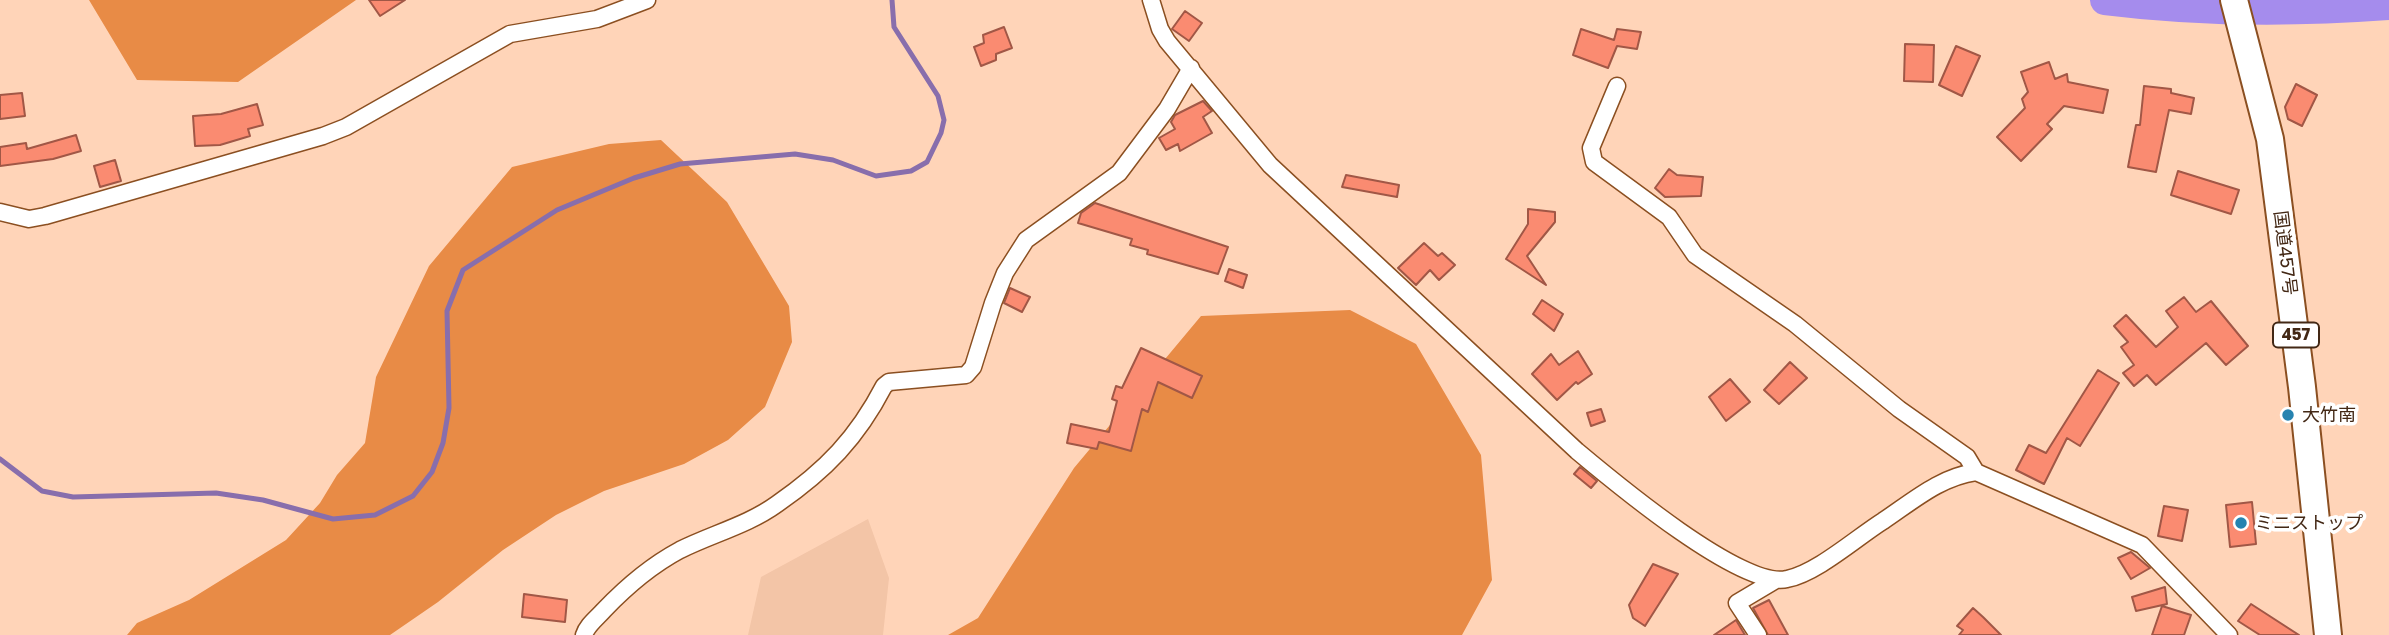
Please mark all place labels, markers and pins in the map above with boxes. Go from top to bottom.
place label: 大竹南 [2302,404,2356,426]
marker: 大竹南 [2280,407,2296,423]
place label: ミニストップ [2255,512,2363,534]
marker: ミニストップ [2233,515,2249,531]

